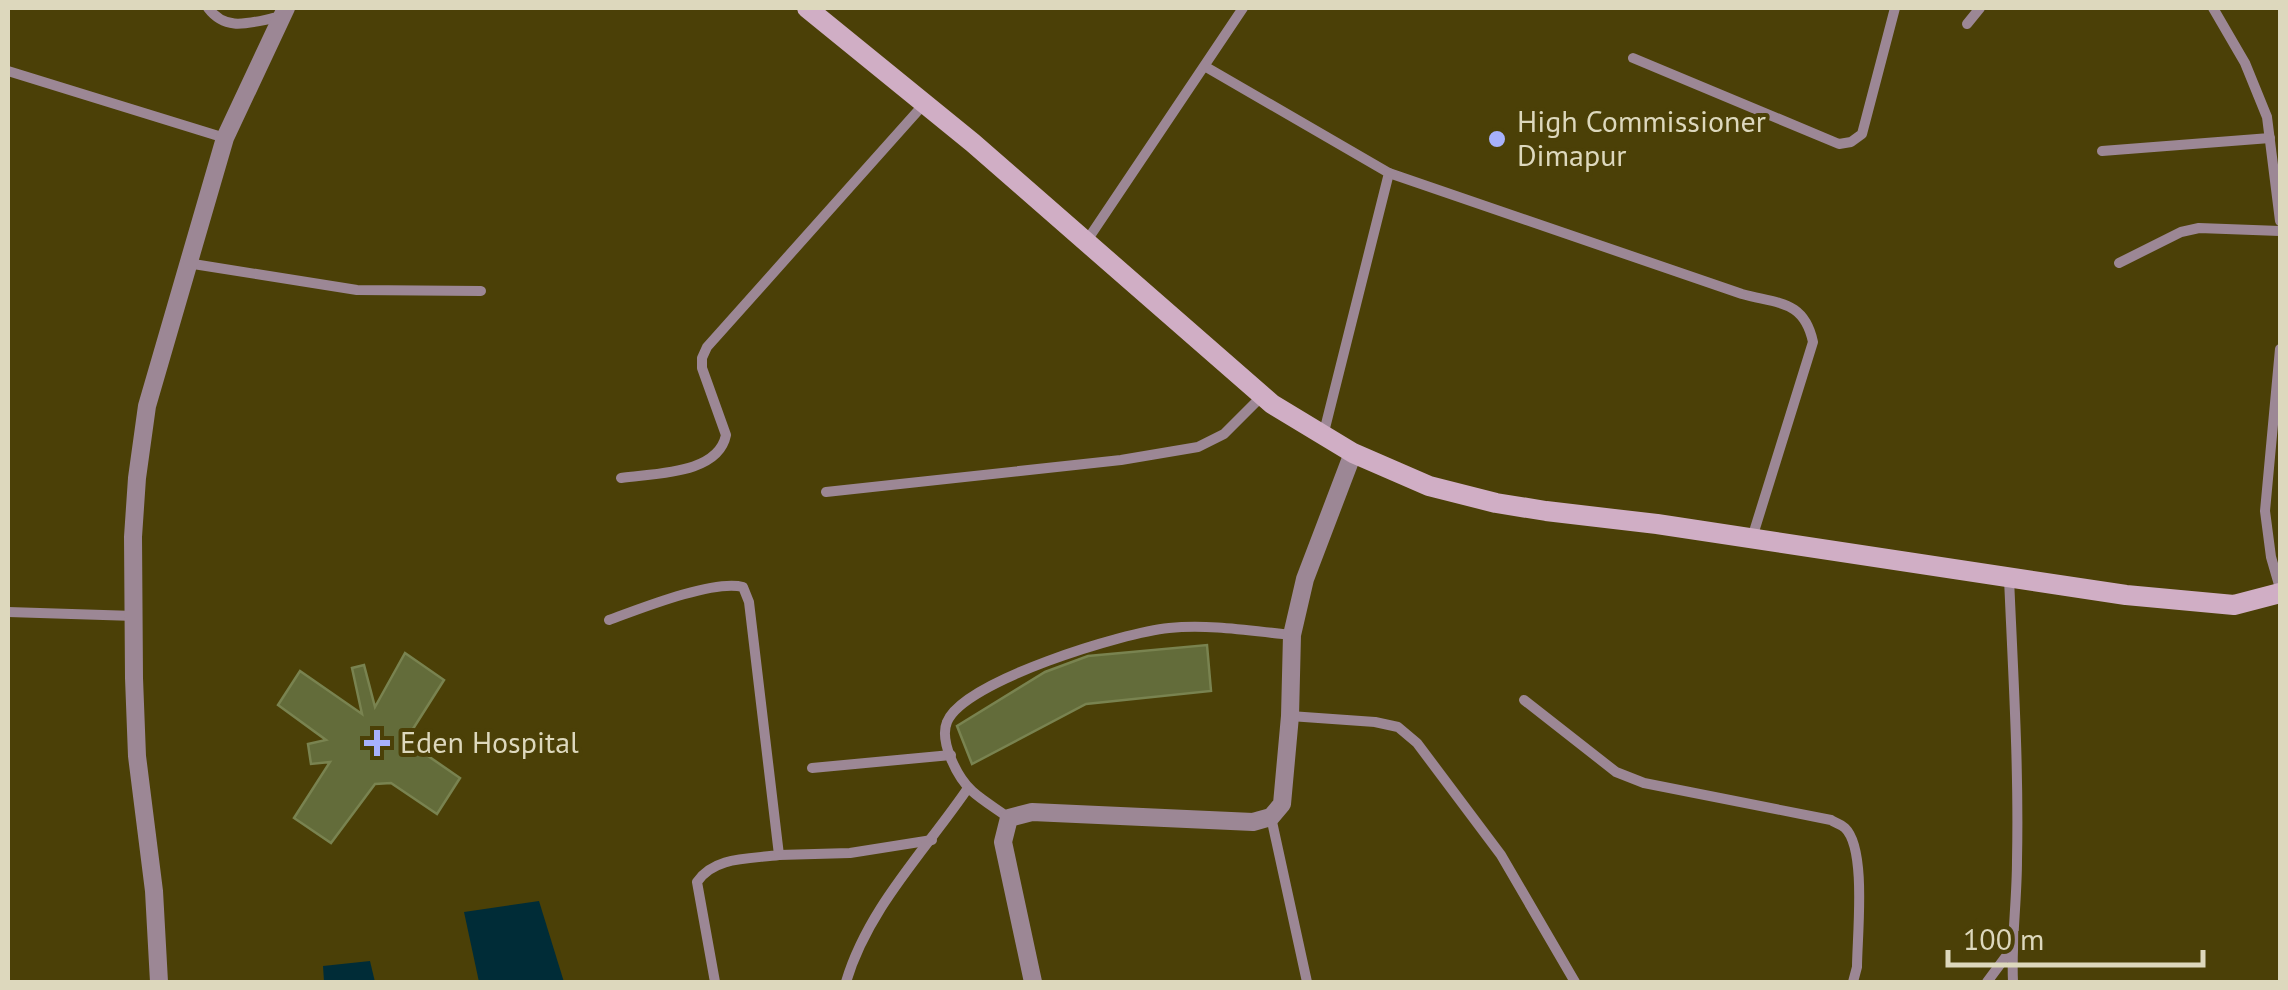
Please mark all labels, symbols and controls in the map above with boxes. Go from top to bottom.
place label: High Commissioner Dimapur [1517,101,1766,174]
marker: High Commissioner Dimapur [1486,128,1508,150]
place label: Eden Hospital [400,722,579,761]
marker: Eden Hospital [364,730,390,756]
scale bar [1948,905,2203,967]
text: 100 m [1963,919,2044,958]

